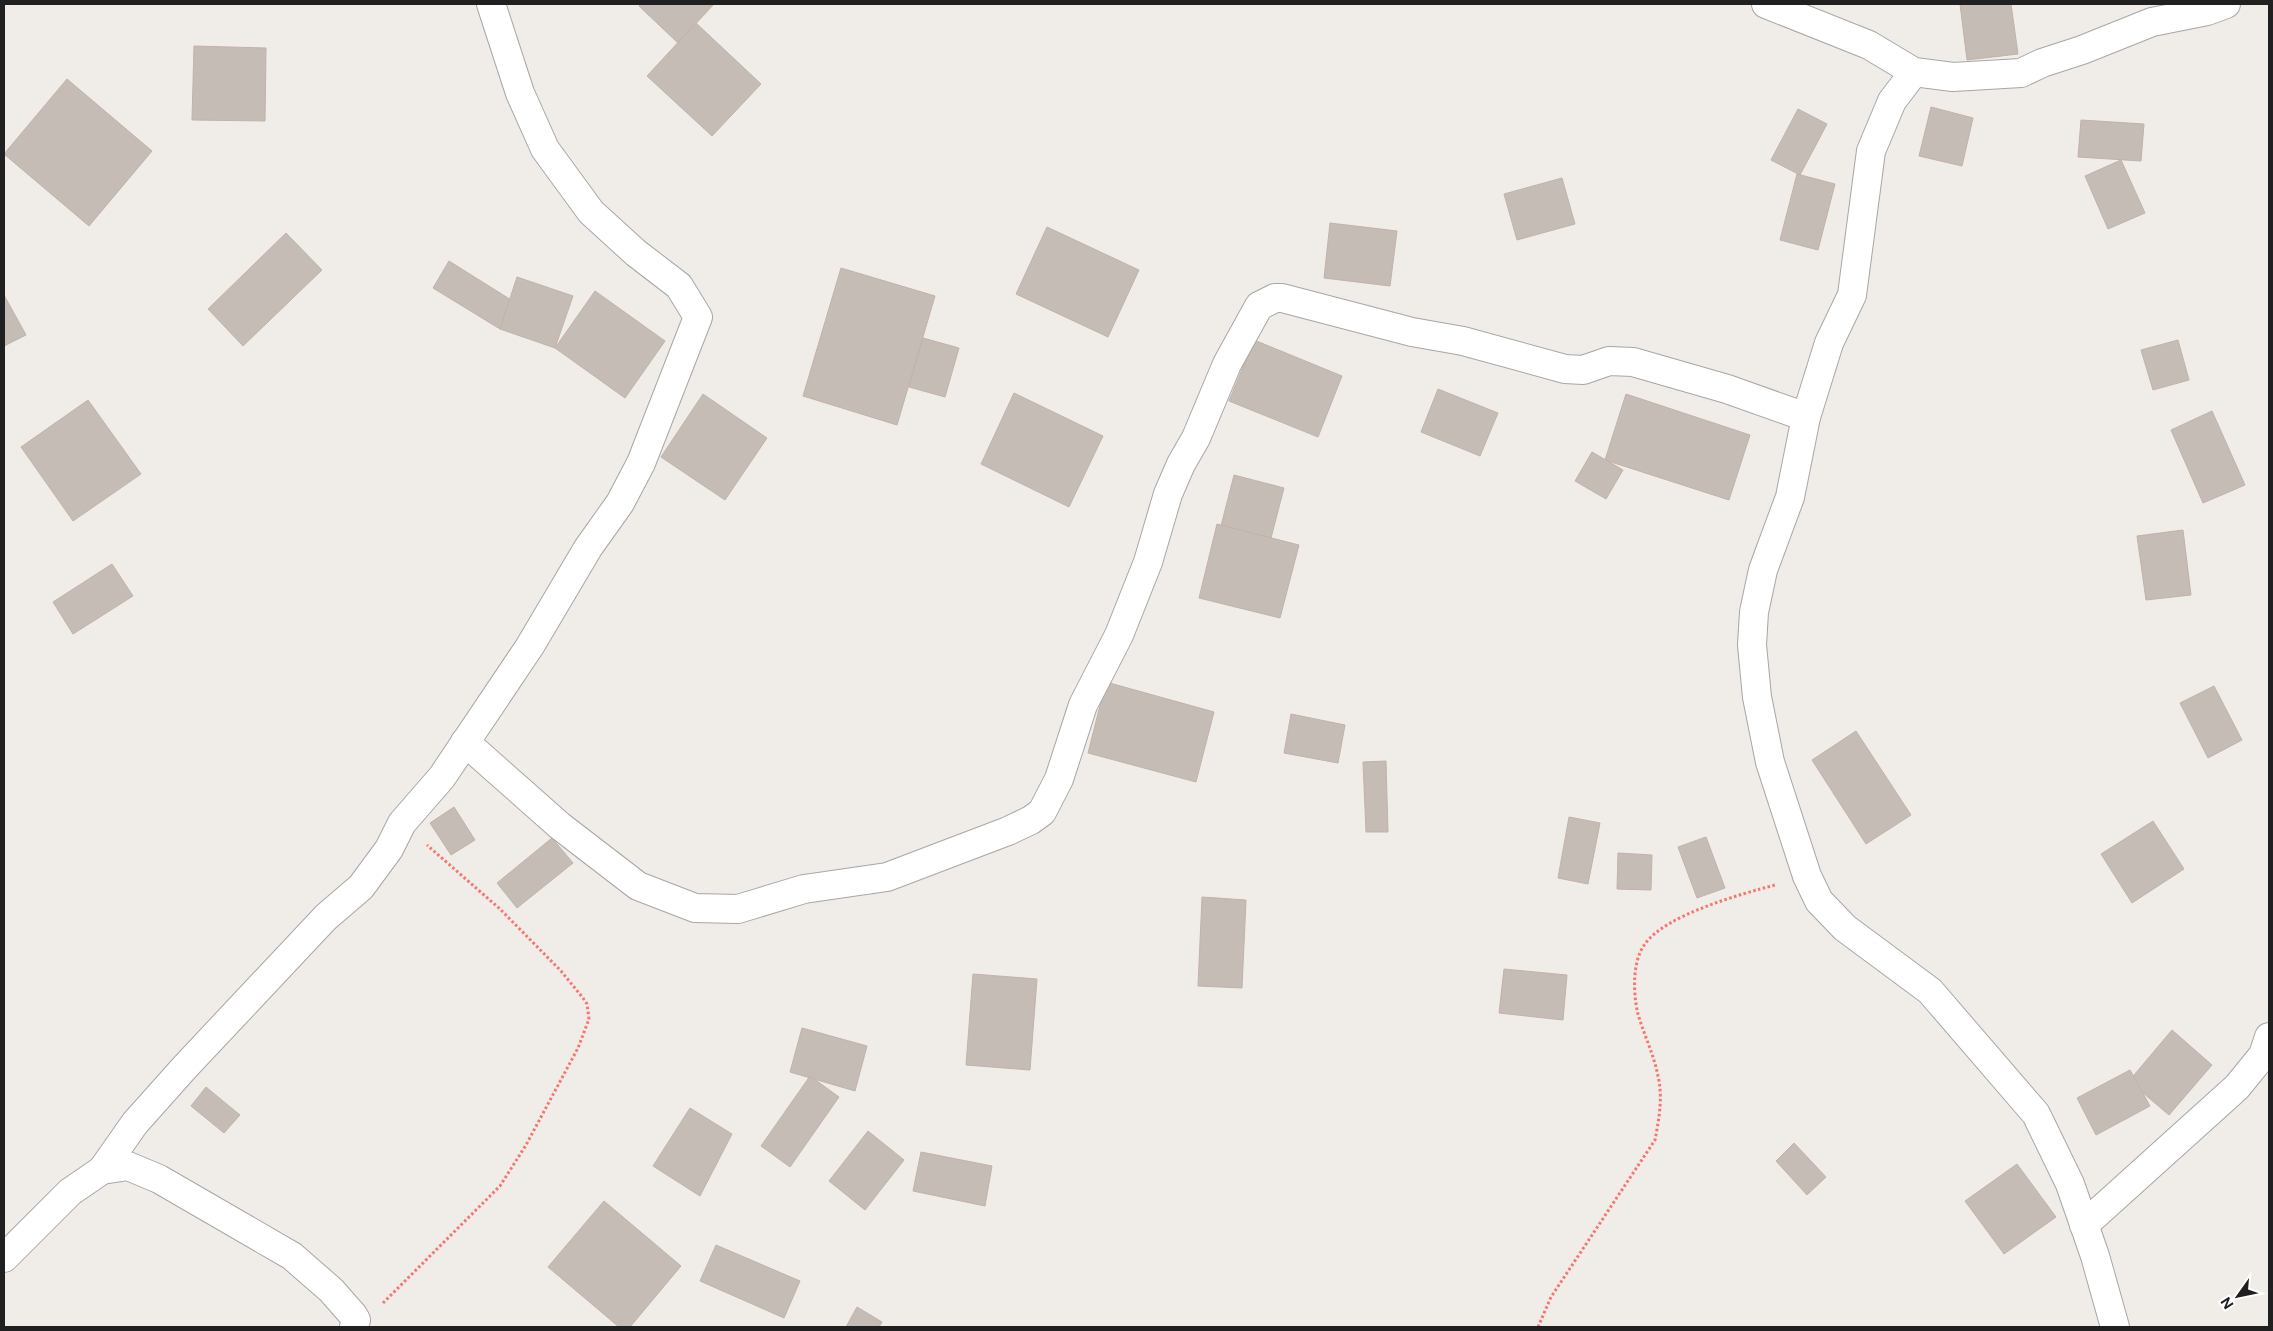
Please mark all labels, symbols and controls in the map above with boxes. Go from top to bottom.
north arrow [2213,1271,2263,1321]
text: N [2217,1294,2237,1312]

